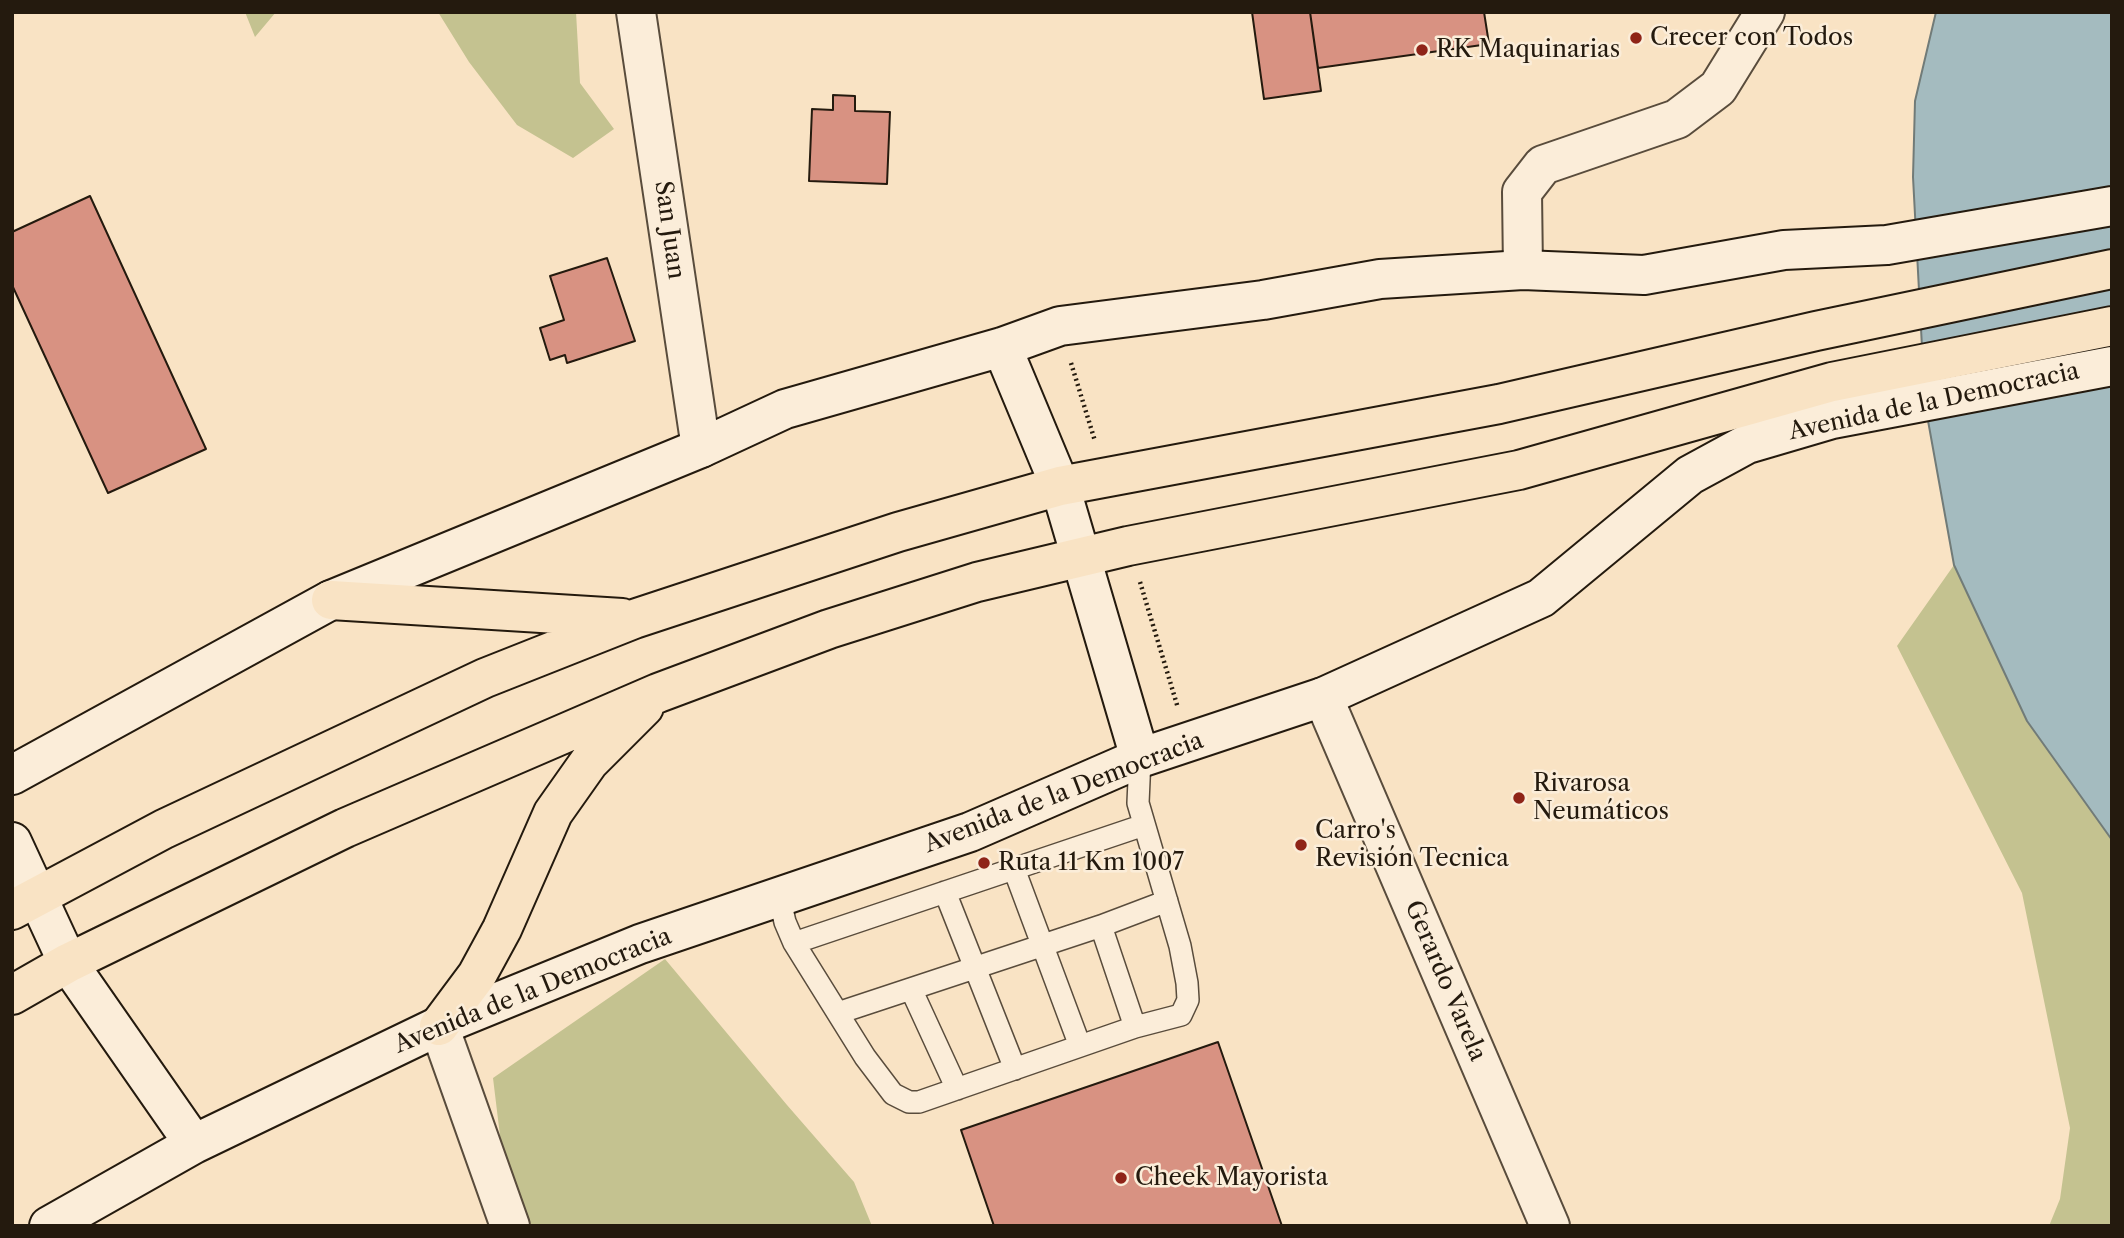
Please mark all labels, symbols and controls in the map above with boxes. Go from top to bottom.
place label: Crecer con Todos [1650,24,1853,52]
marker: Crecer con Todos [1628,30,1644,46]
place label: RK Maquinarias [1436,36,1620,64]
marker: RK Maquinarias [1414,42,1430,58]
street label: San Juan [648,179,690,281]
street label: Avenida de la Democracia [1786,357,2082,447]
street label: Avenida de la Democracia [920,726,1208,860]
place label: Rivarosa Neumáticos [1533,770,1669,826]
marker: Rivarosa Neumáticos [1511,790,1527,806]
place label: Carro's Revisión Tecnica [1315,817,1509,873]
marker: Carro's Revisión Tecnica [1293,837,1309,853]
place label: Ruta 11 Km 1007 [998,849,1184,877]
marker: Ruta 11 Km 1007 [976,855,992,871]
street label: Gerardo Varela [1398,896,1492,1066]
street label: Avenida de la Democracia [390,922,676,1060]
place label: Cheek Mayorista [1135,1164,1328,1192]
marker: Cheek Mayorista [1113,1170,1129,1186]

